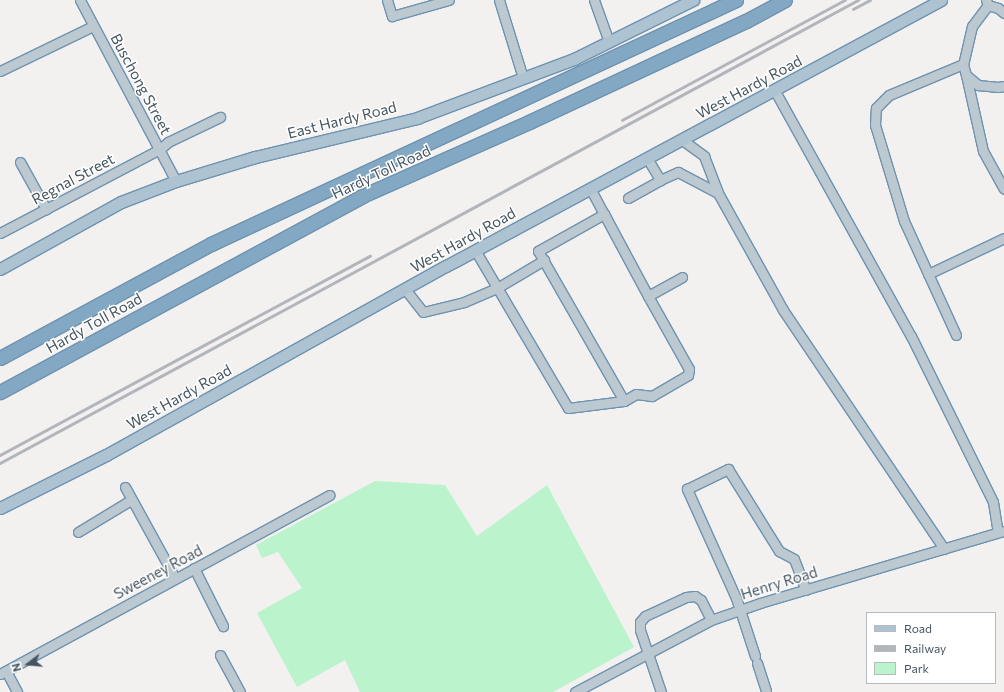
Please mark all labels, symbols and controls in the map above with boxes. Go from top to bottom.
street label: Buschong Street [107,30,175,138]
street label: West Hardy Road [693,52,805,122]
street label: East Hardy Road [286,98,398,142]
street label: Hardy Toll Road [329,141,433,203]
street label: Regnal Street [29,150,117,208]
street label: West Hardy Road [407,204,519,276]
street label: Hardy Toll Road [43,289,145,357]
street label: West Hardy Road [123,361,235,433]
street label: Sweeney Road [111,541,205,603]
street label: Henry Road [738,563,820,603]
legend [866,612,996,684]
text: Road [904,621,932,635]
text: Railway [904,641,946,655]
north arrow [8,644,48,684]
text: Park [904,661,929,675]
text: N [9,662,23,673]

